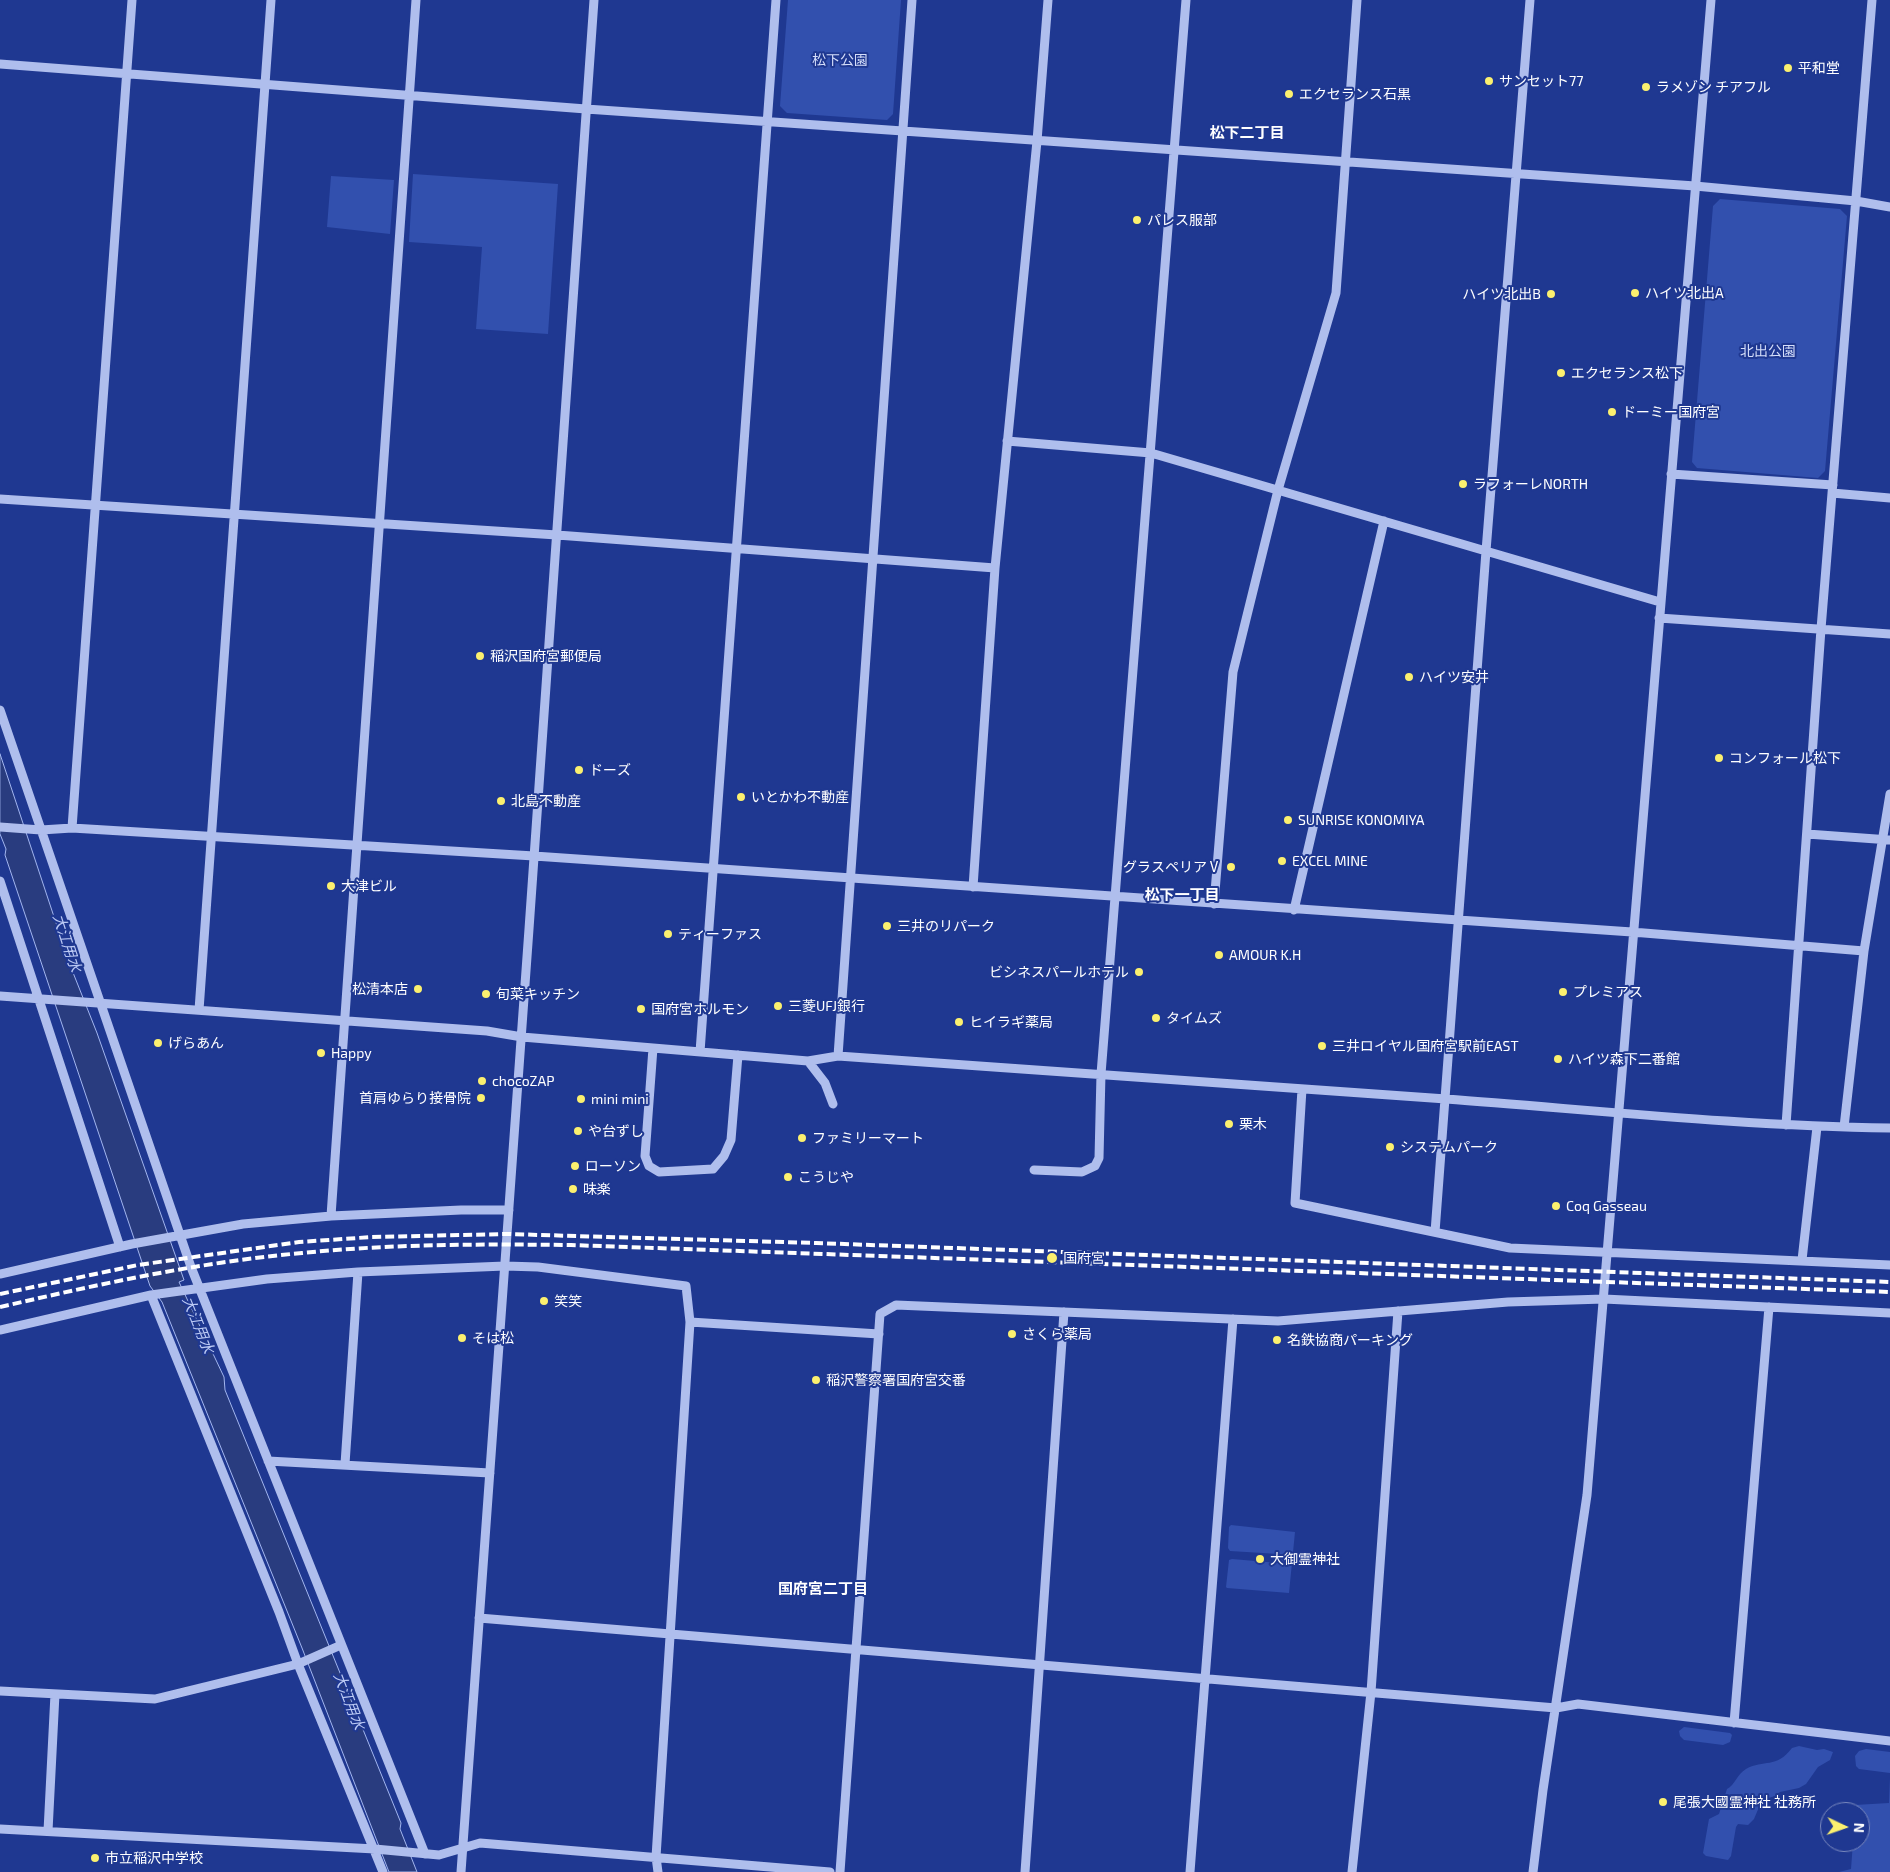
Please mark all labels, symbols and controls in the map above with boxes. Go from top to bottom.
park label: 松下公園 [812,52,868,68]
place label: 平和堂 [1798,60,1840,76]
marker: 平和堂 [1782,62,1794,74]
place label: サンセット77 [1499,73,1583,89]
marker: サンセット77 [1483,75,1495,87]
place label: ラメゾン チアフル [1656,79,1771,95]
marker: ラメゾン チアフル [1640,81,1652,93]
place label: エクセランス石黒 [1299,86,1411,102]
marker: エクセランス石黒 [1283,88,1295,100]
district label: 松下二丁目 [1210,124,1284,142]
place label: パレス服部 [1147,212,1217,228]
marker: パレス服部 [1131,214,1143,226]
place label: ハイツ北出A [1645,285,1724,301]
place label: ハイツ北出B [1462,286,1541,302]
marker: ハイツ北出A [1629,287,1641,299]
marker: ハイツ北出B [1545,288,1557,300]
park label: 北出公園 [1740,343,1796,359]
place label: エクセランス松下 [1571,365,1683,381]
marker: エクセランス松下 [1555,367,1567,379]
place label: ドーミー国府宮 [1622,404,1720,420]
marker: ドーミー国府宮 [1606,406,1618,418]
place label: ラフォーレNORTH [1473,476,1588,492]
marker: ラフォーレNORTH [1457,478,1469,490]
place label: 稲沢国府宮郵便局 [490,648,602,664]
marker: 稲沢国府宮郵便局 [474,650,486,662]
place label: ハイツ安井 [1419,669,1489,685]
marker: ハイツ安井 [1403,671,1415,683]
place label: コンフォール松下 [1729,750,1841,766]
marker: コンフォール松下 [1713,752,1725,764]
place label: ドーズ [589,762,631,778]
marker: ドーズ [573,764,585,776]
place label: いとかわ不動産 [751,789,849,805]
marker: いとかわ不動産 [735,791,747,803]
place label: 北島不動産 [511,793,581,809]
marker: 北島不動産 [495,795,507,807]
place label: SUNRISE KONOMIYA [1298,812,1425,828]
marker: SUNRISE KONOMIYA [1282,814,1294,826]
place label: EXCEL MINE [1292,853,1368,869]
marker: EXCEL MINE [1276,855,1288,867]
place label: グラスペリアⅤ [1123,859,1221,875]
marker: グラスペリアⅤ [1225,861,1237,873]
place label: 大津ビル [341,878,397,894]
marker: 大津ビル [325,880,337,892]
district label: 松下一丁目 [1145,886,1219,904]
water label: 大江用水 [49,912,85,974]
place label: 三井のリパーク [897,918,995,934]
marker: 三井のリパーク [881,920,893,932]
place label: ティーファス [678,926,762,942]
marker: ティーファス [662,928,674,940]
place label: AMOUR K.H [1229,947,1301,963]
marker: AMOUR K.H [1213,949,1225,961]
place label: ビシネスパールホテル [989,964,1129,980]
marker: ビシネスパールホテル [1133,966,1145,978]
place label: 松清本店 [352,981,408,997]
marker: 松清本店 [412,983,424,995]
place label: プレミアス [1573,984,1643,1000]
place label: 旬菜キッチン [496,986,580,1002]
marker: プレミアス [1557,986,1569,998]
marker: 旬菜キッチン [480,988,492,1000]
place label: 三菱UFJ銀行 [788,998,865,1014]
marker: 三菱UFJ銀行 [772,1000,784,1012]
place label: 国府宮ホルモン [651,1001,749,1017]
marker: 国府宮ホルモン [635,1003,647,1015]
place label: タイムズ [1166,1010,1222,1026]
marker: タイムズ [1150,1012,1162,1024]
place label: ヒイラギ薬局 [969,1014,1053,1030]
marker: ヒイラギ薬局 [953,1016,965,1028]
place label: げらあん [168,1035,224,1051]
marker: げらあん [152,1037,164,1049]
place label: 三井ロイヤル国府宮駅前EAST [1332,1038,1519,1054]
marker: 三井ロイヤル国府宮駅前EAST [1316,1040,1328,1052]
place label: Happy [331,1045,372,1061]
marker: Happy [315,1047,327,1059]
place label: ハイツ森下二番館 [1568,1051,1680,1067]
marker: ハイツ森下二番館 [1552,1053,1564,1065]
place label: chocoZAP [492,1073,554,1089]
marker: chocoZAP [476,1075,488,1087]
place label: 首肩ゆらり接骨院 [359,1090,471,1106]
place label: mini mini [591,1091,649,1107]
marker: 首肩ゆらり接骨院 [475,1092,487,1104]
marker: mini mini [575,1093,587,1105]
place label: 栗木 [1239,1116,1267,1132]
marker: 栗木 [1223,1118,1235,1130]
place label: や台ずし [588,1123,644,1139]
marker: や台ずし [572,1125,584,1137]
place label: ファミリーマート [812,1130,924,1146]
marker: ファミリーマート [796,1132,808,1144]
place label: システムパーク [1400,1139,1498,1155]
marker: システムパーク [1384,1141,1396,1153]
place label: ローソン [585,1158,641,1174]
marker: ローソン [569,1160,581,1172]
place label: こうじや [798,1169,854,1185]
marker: こうじや [782,1171,794,1183]
place label: 味楽 [583,1181,611,1197]
marker: 味楽 [567,1183,579,1195]
place label: Coq Gasseau [1566,1198,1647,1214]
marker: Coq Gasseau [1550,1200,1562,1212]
place label: 国府宮 [1063,1250,1105,1266]
marker: 国府宮 [1045,1251,1059,1265]
place label: 笑笑 [554,1293,582,1309]
water label: 大江用水 [178,1294,218,1356]
marker: 笑笑 [538,1295,550,1307]
place label: さくら薬局 [1022,1326,1092,1342]
marker: さくら薬局 [1006,1328,1018,1340]
place label: そは松 [472,1330,514,1346]
marker: そは松 [456,1332,468,1344]
place label: 名鉄協商パーキング [1287,1332,1413,1348]
marker: 名鉄協商パーキング [1271,1334,1283,1346]
place label: 稲沢警察署国府宮交番 [826,1372,966,1388]
marker: 稲沢警察署国府宮交番 [810,1374,822,1386]
place label: 大御霊神社 [1270,1551,1340,1567]
marker: 大御霊神社 [1254,1553,1266,1565]
district label: 国府宮二丁目 [778,1580,868,1598]
water label: 大江用水 [330,1670,368,1732]
place label: 尾張大國霊神社 社務所 [1673,1794,1816,1810]
marker: 尾張大國霊神社 社務所 [1657,1796,1669,1808]
north arrow [1820,1802,1870,1852]
text: N [1851,1822,1868,1833]
place label: 市立稲沢中学校 [105,1850,203,1866]
marker: 市立稲沢中学校 [89,1852,101,1864]

